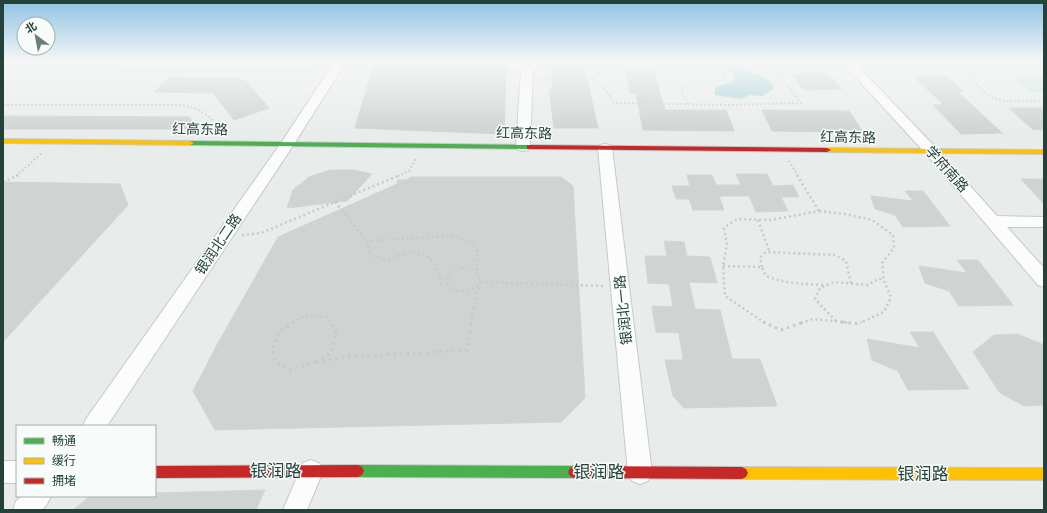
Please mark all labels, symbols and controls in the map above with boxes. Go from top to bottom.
north arrow [16,16,56,56]
text: 北 [22,19,39,36]
street label: 红高东路 [172,120,228,138]
street label: 红高东路 [496,124,552,142]
street label: 红高东路 [820,128,876,146]
street label: 学府南路 [922,142,972,196]
street label: 银润北二路 [191,210,245,278]
street label: 银润北一路 [610,274,636,346]
legend [16,425,156,497]
text: 畅通 [52,433,76,448]
text: 缓行 [52,453,76,468]
street label: 银润路 [251,461,302,481]
street label: 银润路 [574,462,625,482]
street label: 银润路 [898,464,949,484]
text: 拥堵 [52,473,76,488]

